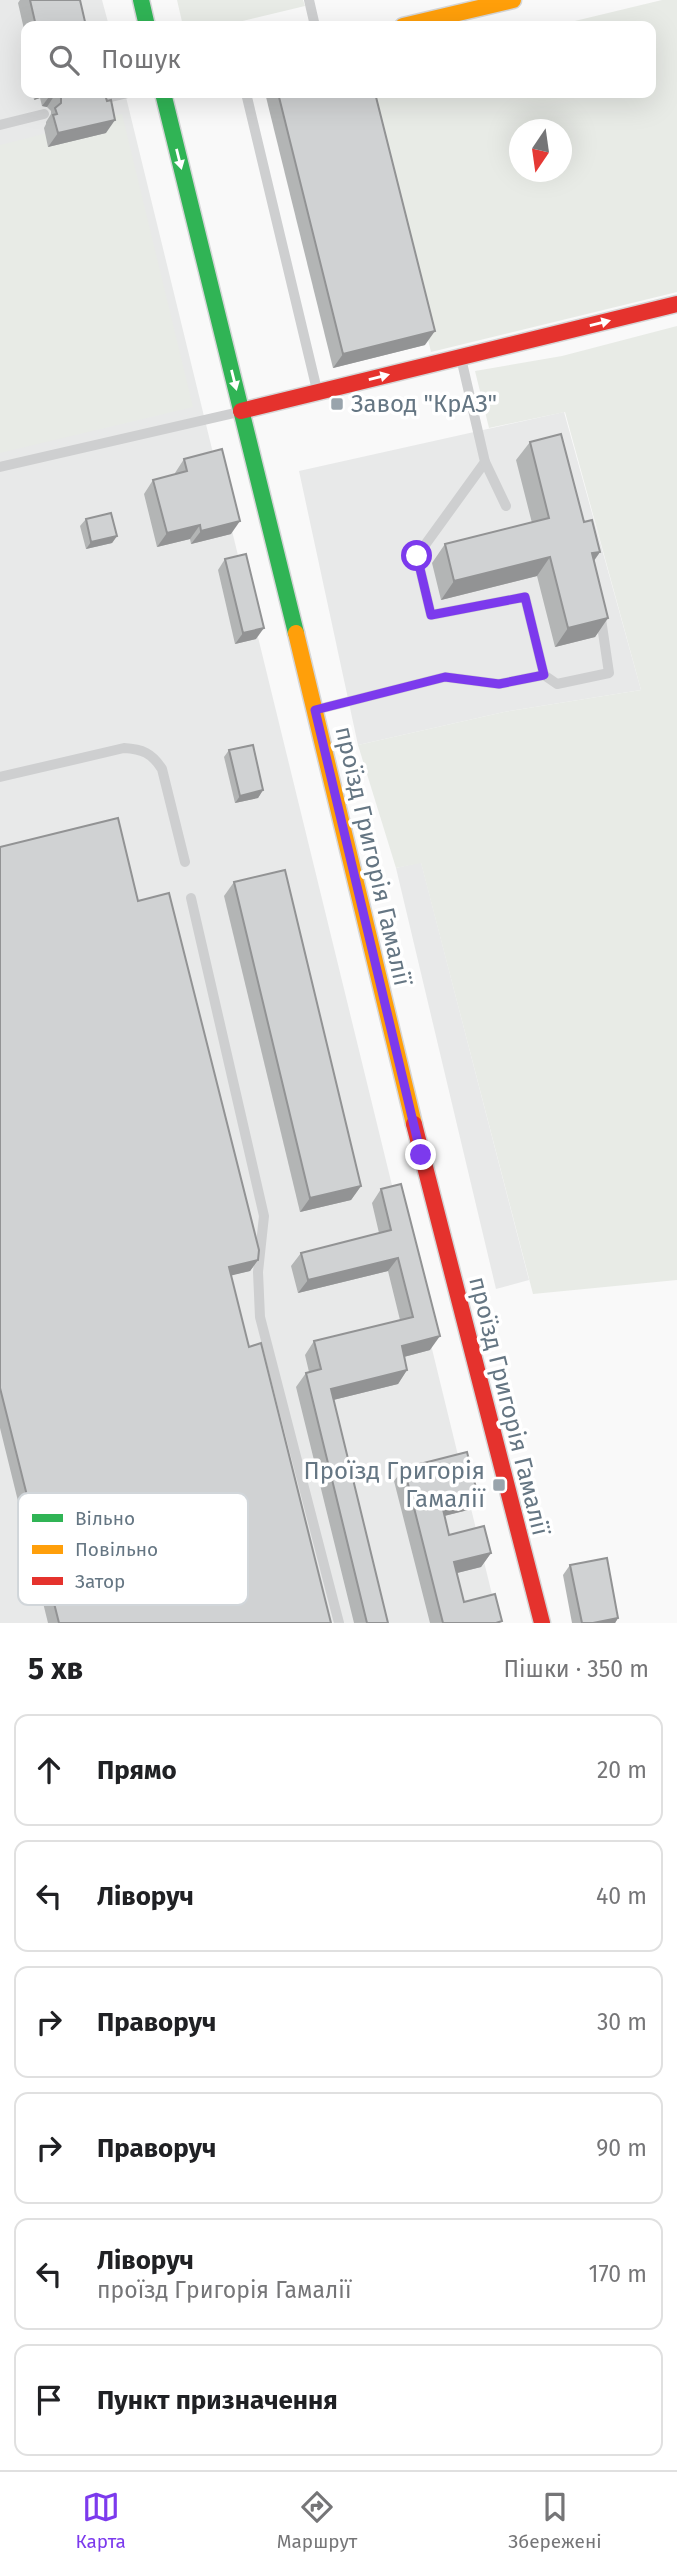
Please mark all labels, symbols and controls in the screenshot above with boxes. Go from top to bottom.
search box [21,21,656,98]
icon: search [45,41,83,79]
text: Пошук [101,44,181,75]
north arrow [509,119,572,182]
one-way arrow [174,148,185,170]
one-way arrow [589,317,611,328]
one-way arrow [228,369,239,391]
one-way arrow [368,371,390,382]
place label: Завод "КрАЗ" [351,390,497,418]
marker: Завод "КрАЗ" [329,396,345,412]
route start [401,540,432,571]
street label: проїзд Григорія Гамалії [329,723,417,990]
route end [405,1139,436,1170]
street label: проїзд Григорія Гамалії [463,1274,555,1539]
place label: Проїзд Григорія Гамалії [303,1457,486,1513]
marker: Проїзд Григорія Гамалії [491,1477,507,1493]
legend [18,1493,248,1605]
text: Вільно [75,1507,135,1530]
text: Повільно [75,1538,158,1561]
text: Затор [75,1570,125,1593]
text: 5 хв [28,1651,83,1687]
text: Пішки · 350 m [504,1655,649,1683]
icon: ahead [30,1751,68,1789]
text: Прямо [97,1755,177,1786]
text: 20 m [597,1756,647,1784]
icon: left [30,1877,68,1915]
text: Ліворуч [97,1881,194,1912]
text: 40 m [596,1882,647,1910]
icon: right [30,2003,68,2041]
text: Праворуч [97,2007,216,2038]
text: 30 m [597,2008,647,2036]
icon: right [30,2129,68,2167]
text: Праворуч [97,2133,216,2164]
text: 90 m [596,2134,647,2162]
text: Ліворуч [97,2245,194,2276]
icon: left [30,2255,68,2293]
text: 170 m [588,2260,647,2288]
text: проїзд Григорія Гамалії [97,2276,352,2304]
icon: arrive [30,2381,68,2419]
text: Пункт призначення [97,2385,338,2416]
tab: Карта [75,2488,126,2553]
tab: Маршрут [277,2488,357,2553]
tab: Збережені [508,2488,602,2553]

